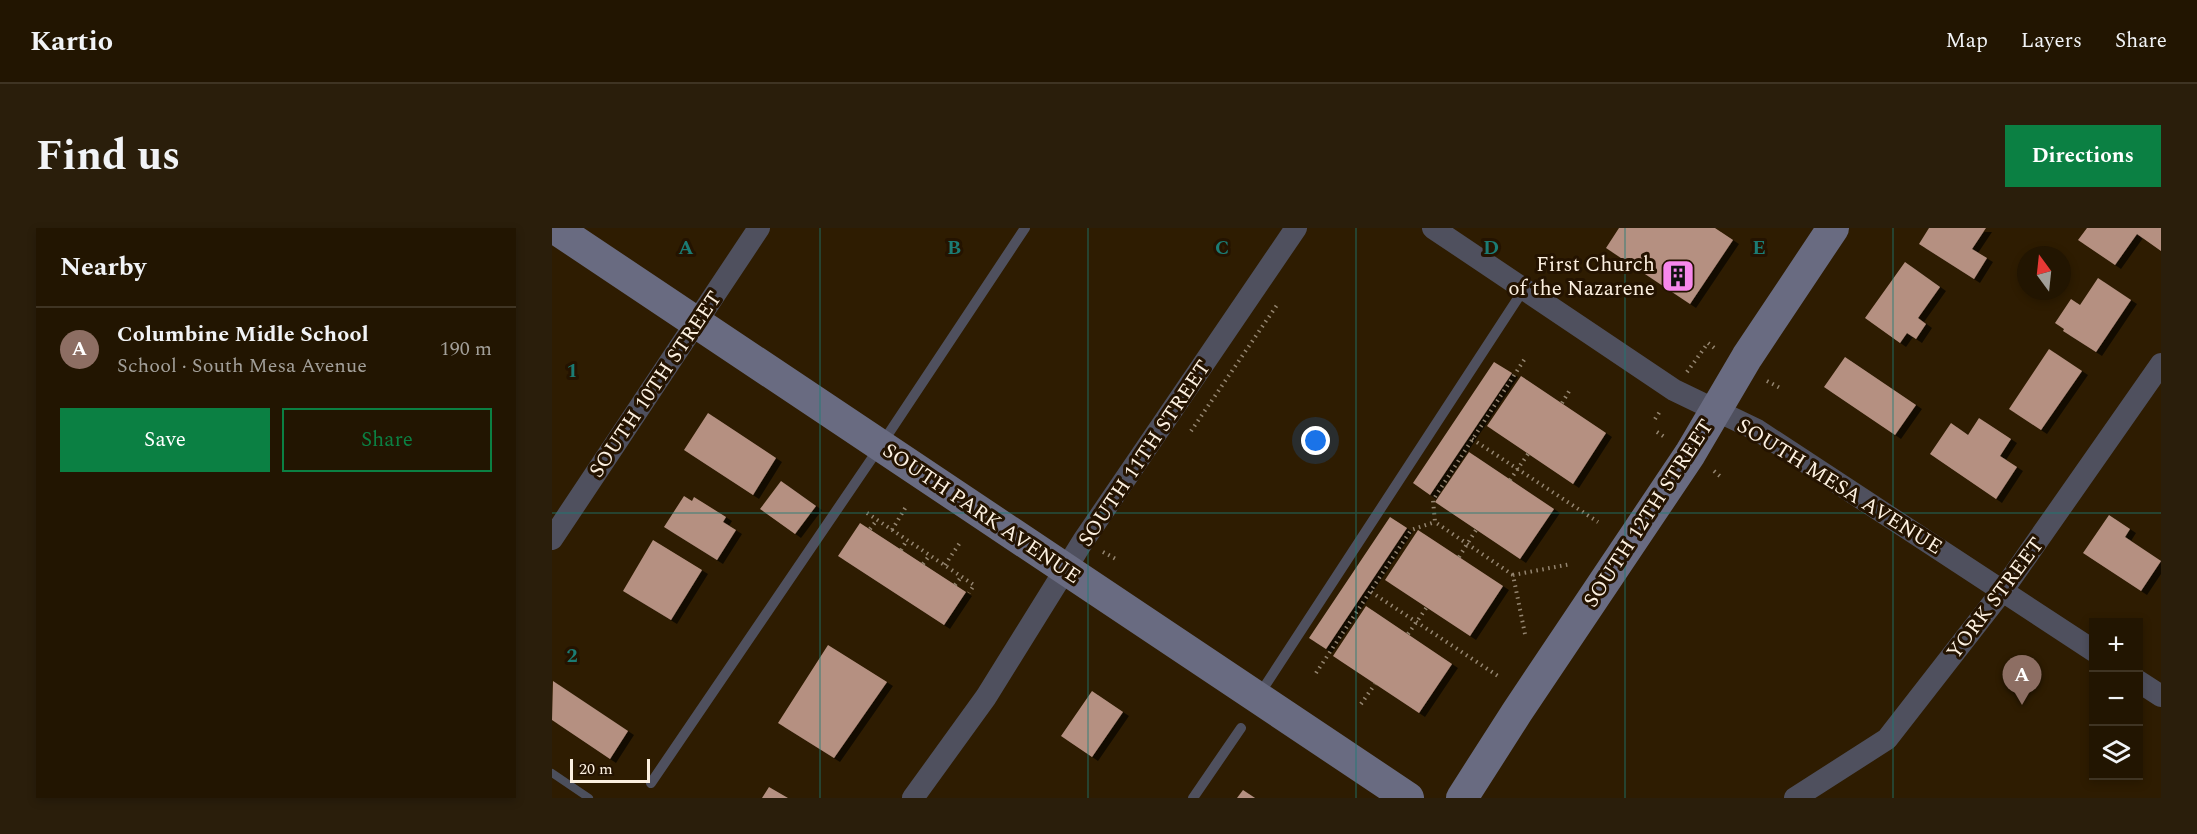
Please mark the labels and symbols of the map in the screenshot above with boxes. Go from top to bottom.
text: A [678,233,694,263]
text: B [947,233,961,263]
text: C [1215,233,1229,263]
text: D [1483,233,1499,263]
text: E [1752,233,1766,263]
north arrow [2017,246,2071,300]
place label: First Church of the Nazarene [1508,249,1655,305]
building icon: First Church of the Nazarene [1660,258,1696,294]
street label: SOUTH 10TH STREET [581,285,730,484]
street label: SOUTH 11TH STREET [1070,354,1219,553]
text: 1 [566,356,578,386]
street label: SOUTH MESA AVENUE [1730,410,1949,563]
street label: SOUTH 12TH STREET [1576,413,1722,614]
your location [1301,426,1330,455]
street label: SOUTH PARK AVENUE [876,435,1087,592]
street label: YORK STREET [1939,531,2053,667]
text: 2 [566,641,578,671]
pin: A [2002,656,2042,705]
scale bar [570,756,650,784]

